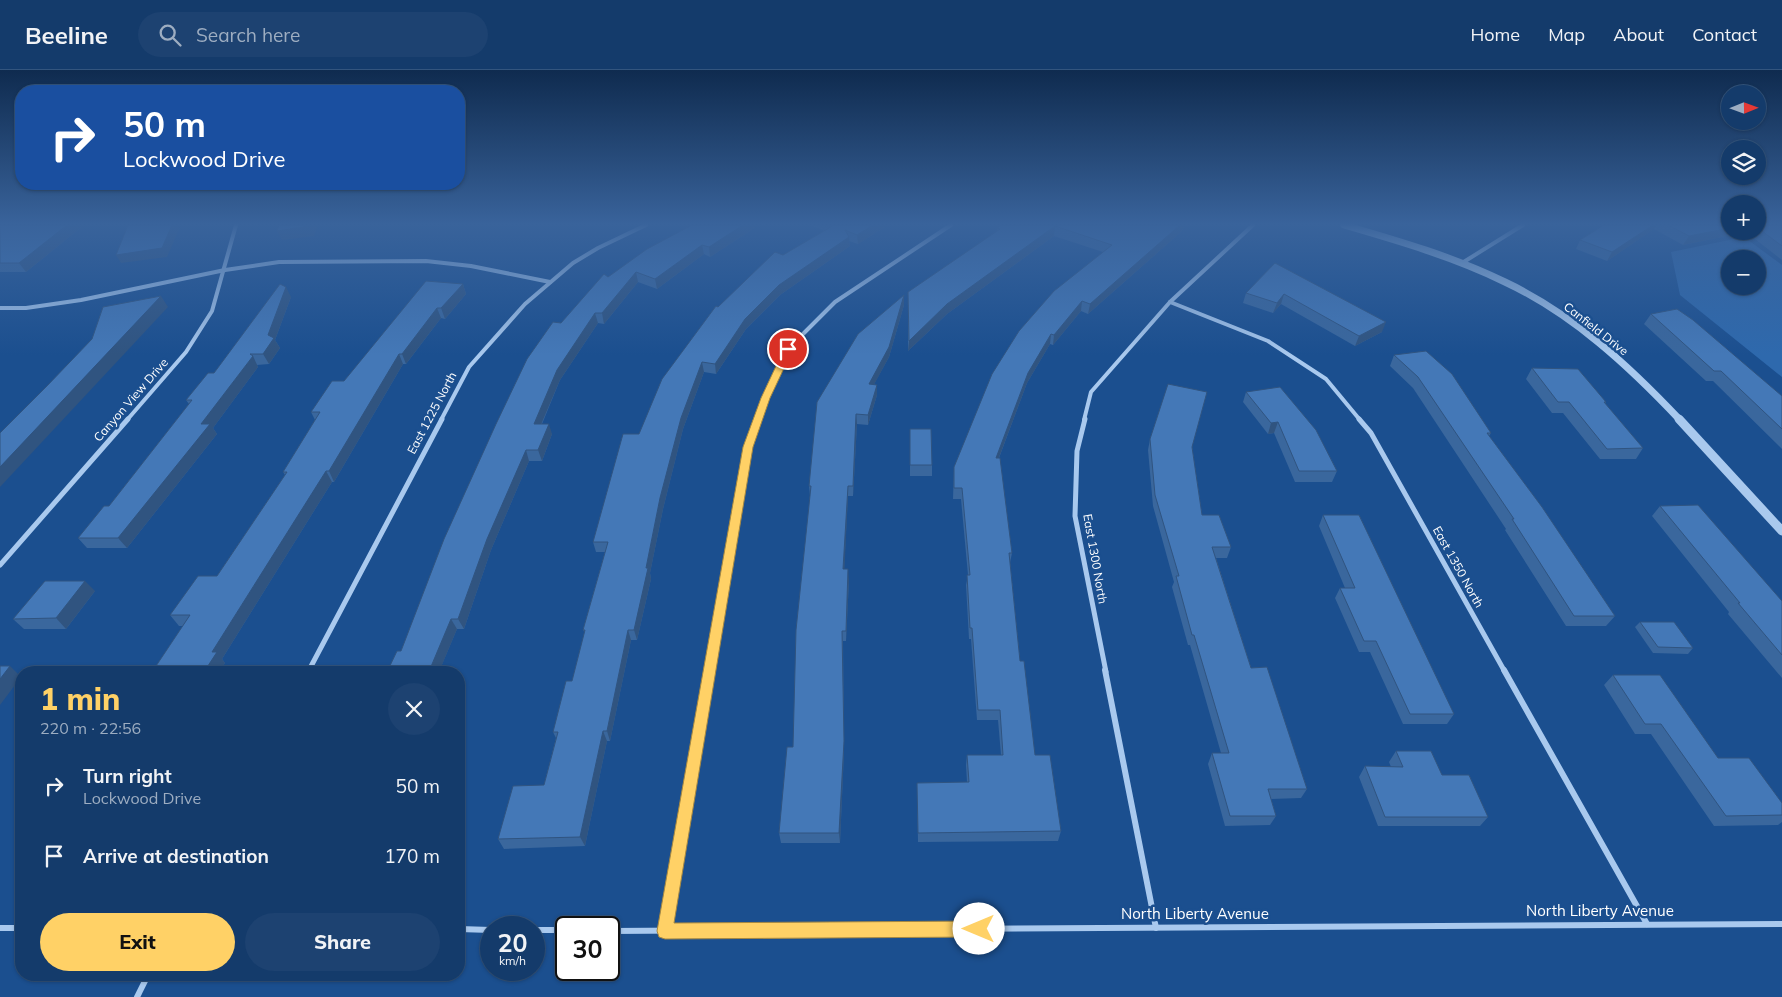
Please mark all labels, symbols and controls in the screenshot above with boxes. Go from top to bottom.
search box [138,12,488,57]
text: Beeline [25,20,108,50]
icon: search [156,21,184,49]
text: Search here [196,23,300,47]
text: Home [1470,23,1520,46]
text: Map [1548,23,1585,46]
text: About [1613,23,1664,46]
text: Contact [1692,23,1757,46]
north arrow [1721,85,1766,130]
map controls [1721,85,1766,295]
text: 50 m [123,102,206,146]
icon: right [40,105,105,170]
button: layers [1721,140,1766,185]
text: Lockwood Drive [123,145,285,173]
button: + [1721,195,1766,240]
button: − [1721,250,1766,295]
street label: Canfield Drive [1561,299,1632,358]
pin [767,328,809,370]
icon: arrive [774,335,802,363]
street label: Canyon View Drive [90,355,171,444]
street label: East 1225 North [404,369,460,456]
street label: East 1300 North [1080,513,1111,605]
street label: East 1350 North [1430,523,1487,610]
text: 1 min [40,680,120,718]
button: close [388,683,440,735]
text: 220 m · 22:56 [40,718,141,738]
text: Turn right [83,764,172,788]
icon: right [40,772,68,800]
text: 50 m [396,774,440,798]
text: Lockwood Drive [83,788,201,808]
icon: arrive [40,842,68,870]
text: Arrive at destination [83,844,269,868]
text: 170 m [384,844,440,868]
street label: North Liberty Avenue [1526,901,1674,920]
position arrow [952,902,1004,954]
street label: North Liberty Avenue [1121,904,1269,923]
button: Exit [40,913,235,971]
button: Share [245,913,440,971]
speed limit sign: 30 [555,916,620,981]
text: 20 [497,927,528,958]
text: km/h [499,953,526,968]

